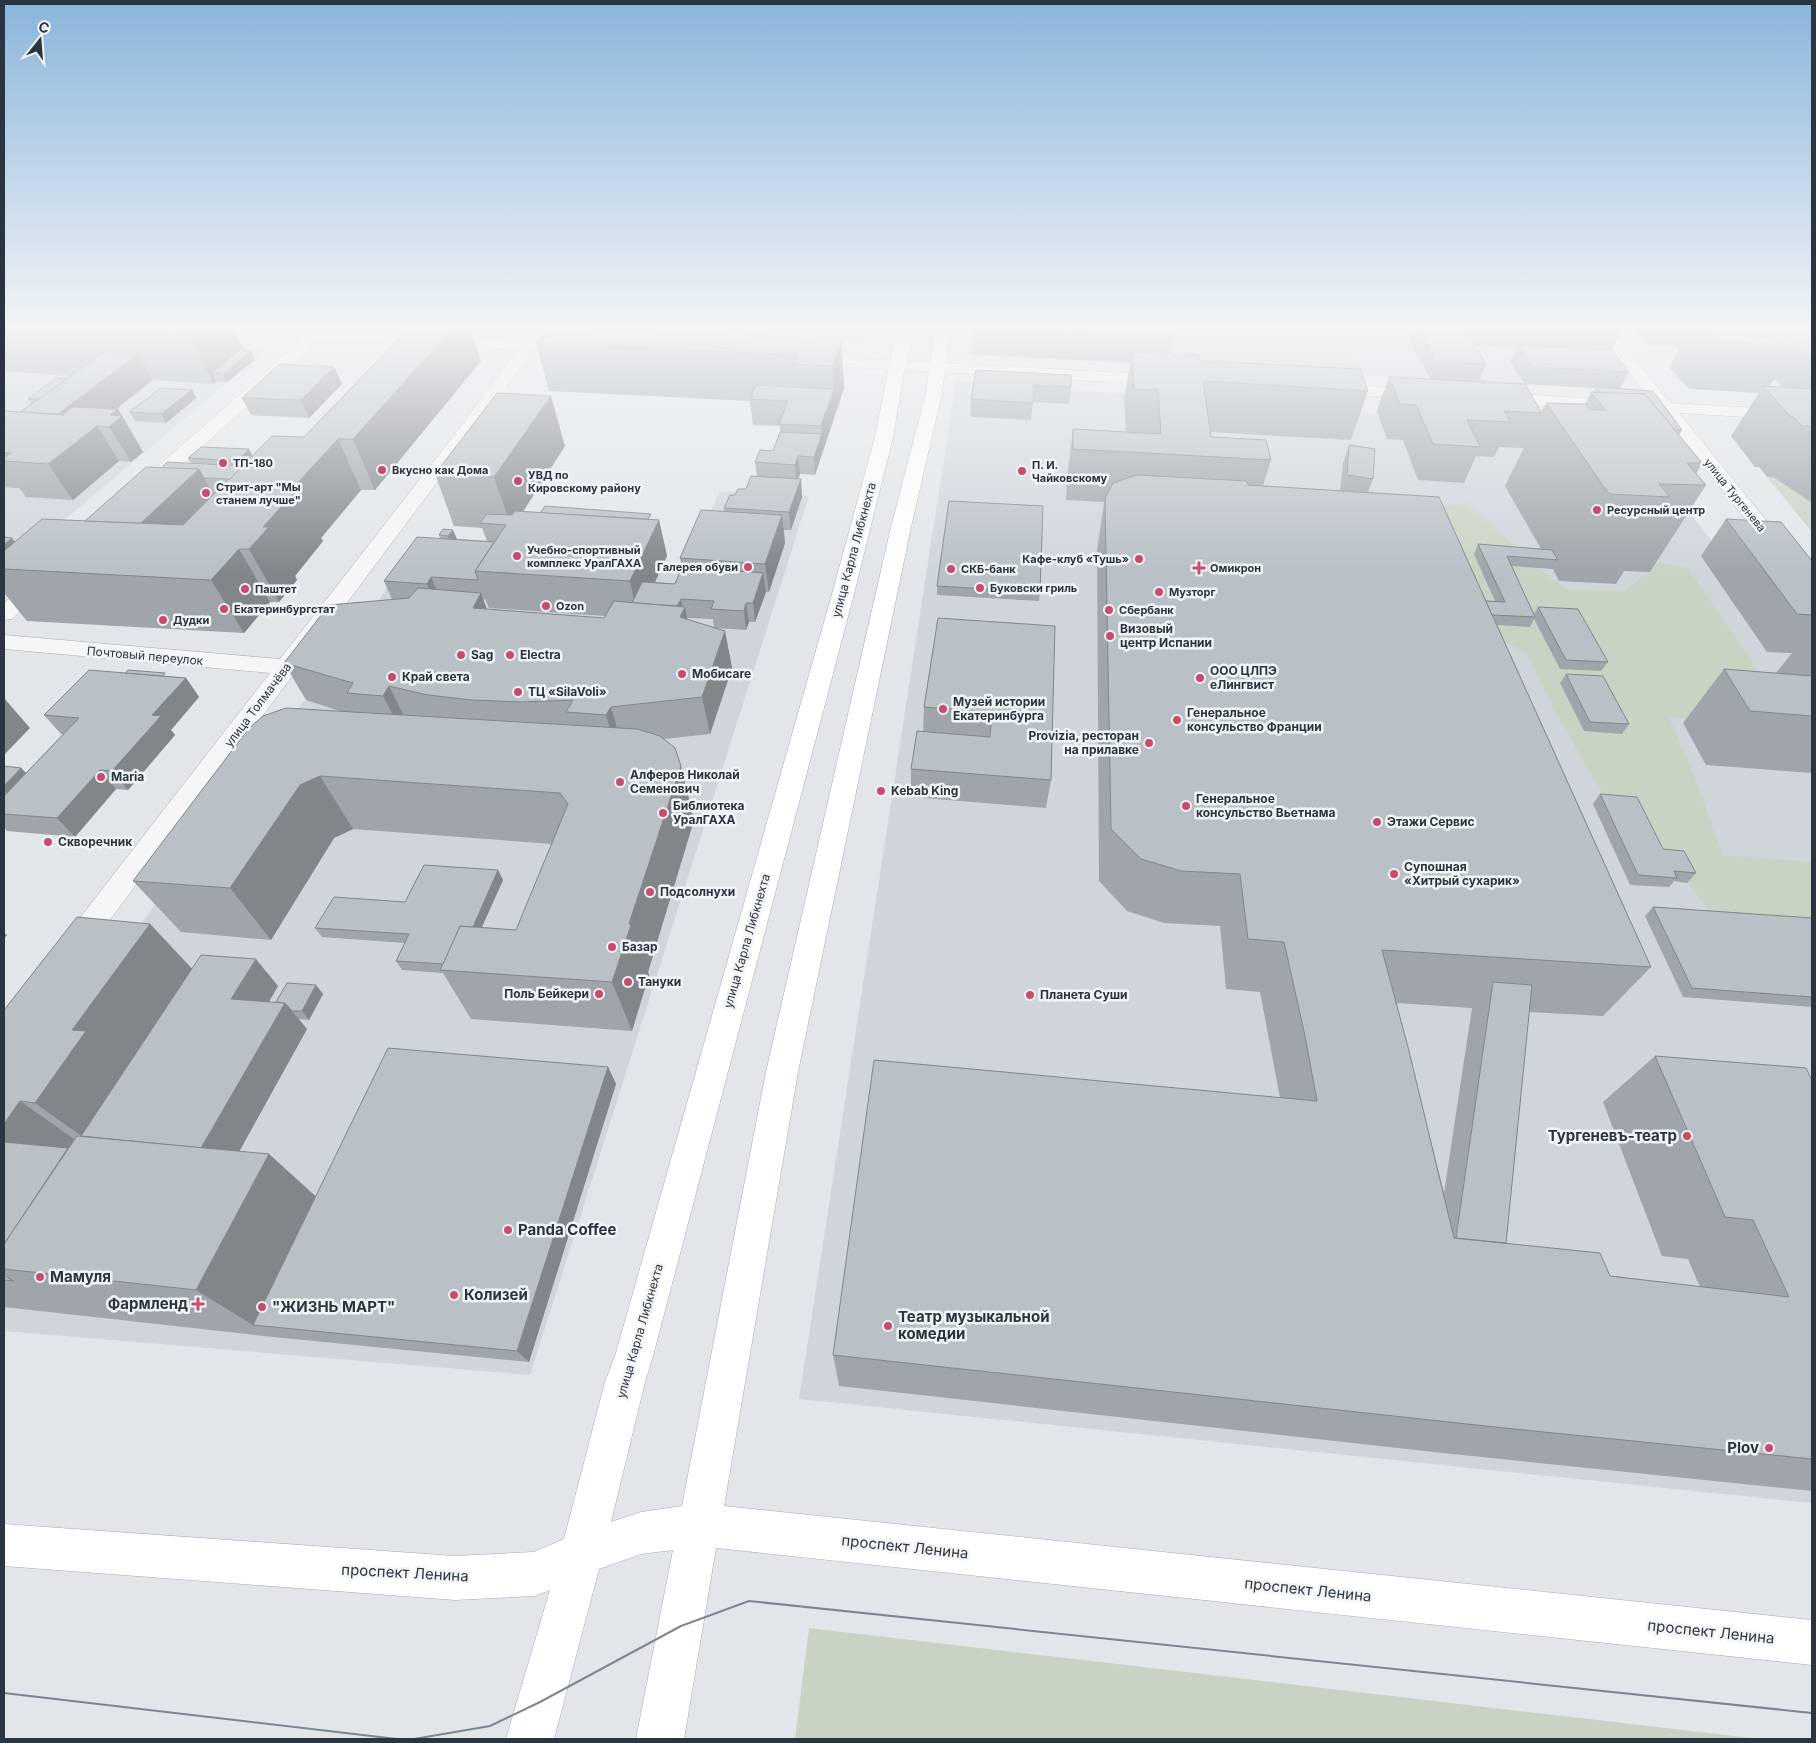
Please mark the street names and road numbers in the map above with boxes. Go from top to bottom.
street label: улица Тургенева [1701,456,1769,534]
street label: улица Карла Либкнехта [828,481,879,619]
street label: Почтовый переулок [86,643,204,668]
street label: улица Толмачёва [221,660,294,750]
street label: улица Карла Либкнехта [720,872,773,1010]
street label: улица Карла Либкнехта [613,1262,666,1400]
street label: проспект Ленина [841,1530,969,1563]
street label: проспект Ленина [341,1560,469,1585]
street label: проспект Ленина [1244,1573,1372,1606]
street label: проспект Ленина [1647,1615,1775,1648]

